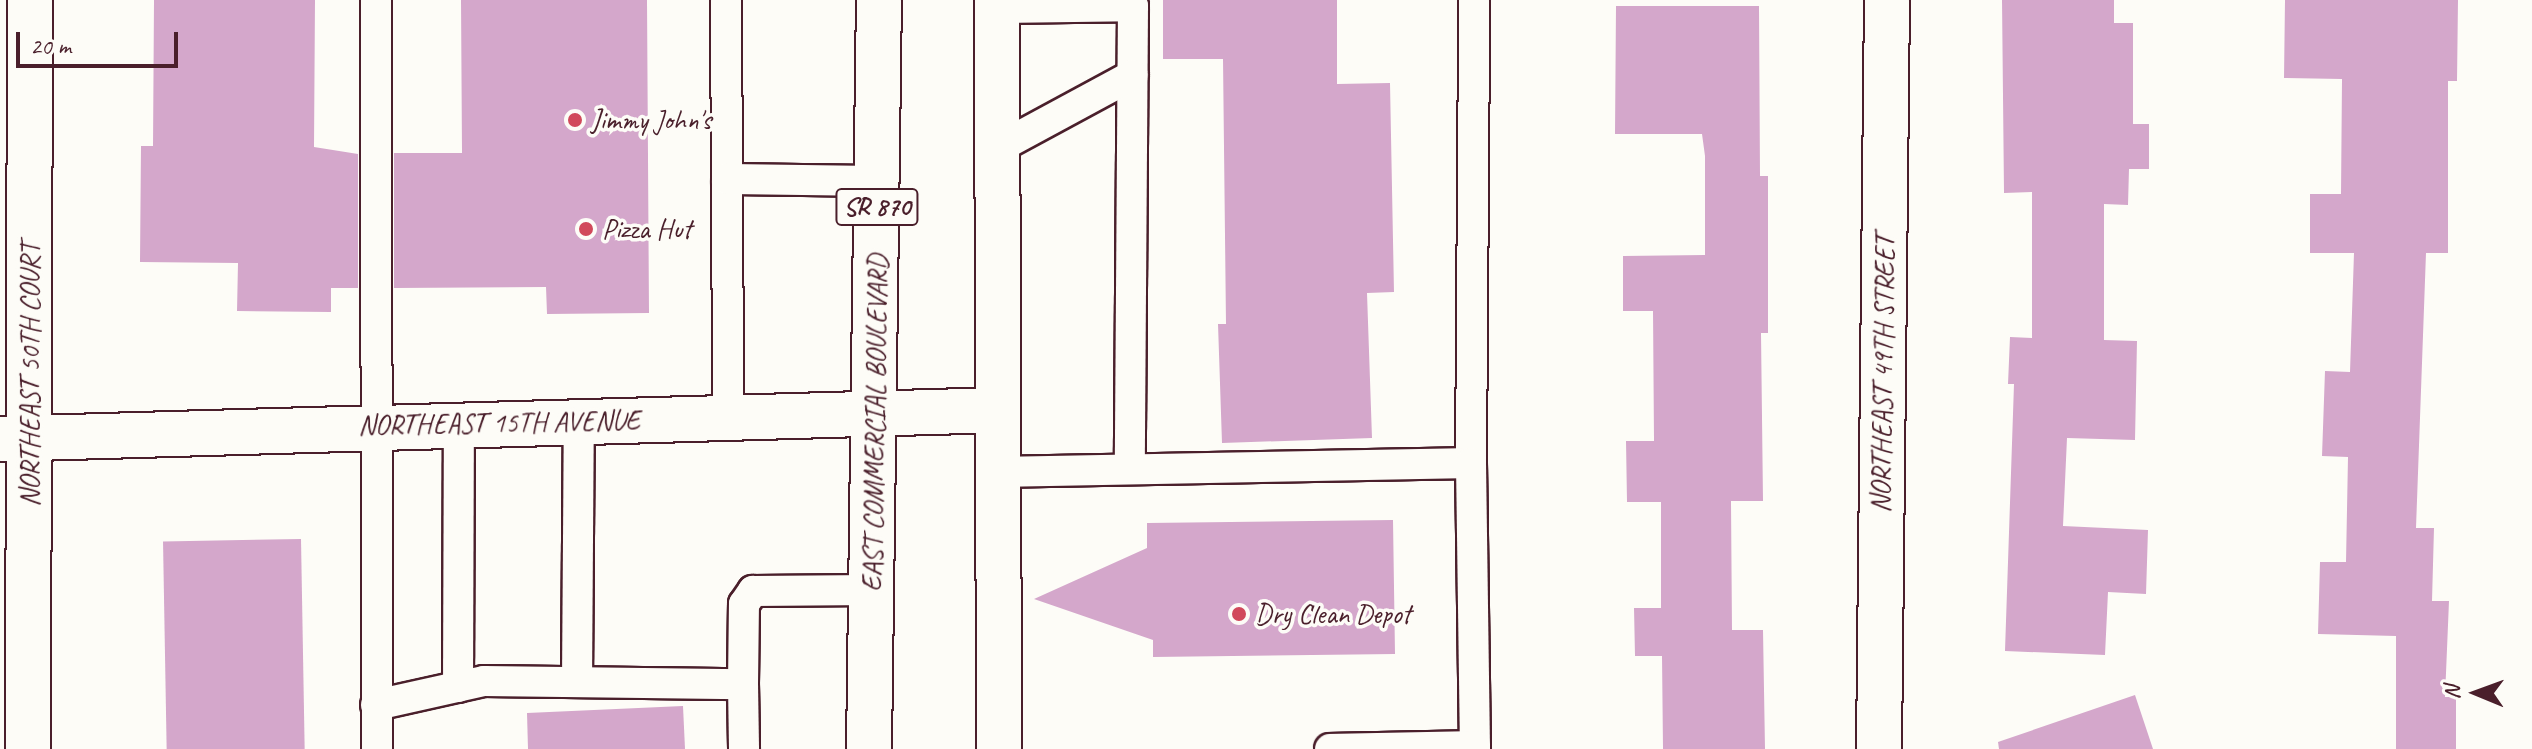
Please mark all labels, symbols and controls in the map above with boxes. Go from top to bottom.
scale bar [20,16,182,66]
text: 20 m [30,31,71,61]
place label: Jimmy John's [591,103,711,137]
marker: Jimmy John's [566,111,584,129]
road number: SR 870 [835,185,919,229]
place label: Pizza Hut [602,212,692,246]
marker: Pizza Hut [577,220,595,238]
street label: NORTHEAST 49TH STREET [1864,235,1902,513]
street label: NORTHEAST 50TH COURT [13,244,47,506]
street label: EAST COMMERCIAL BOULEVARD [855,252,895,594]
street label: NORTHEAST 15TH AVENUE [359,404,639,442]
place label: Dry Clean Depot [1255,597,1411,631]
marker: Dry Clean Depot [1230,605,1248,623]
north arrow [2436,653,2516,733]
text: N [2438,686,2466,700]

